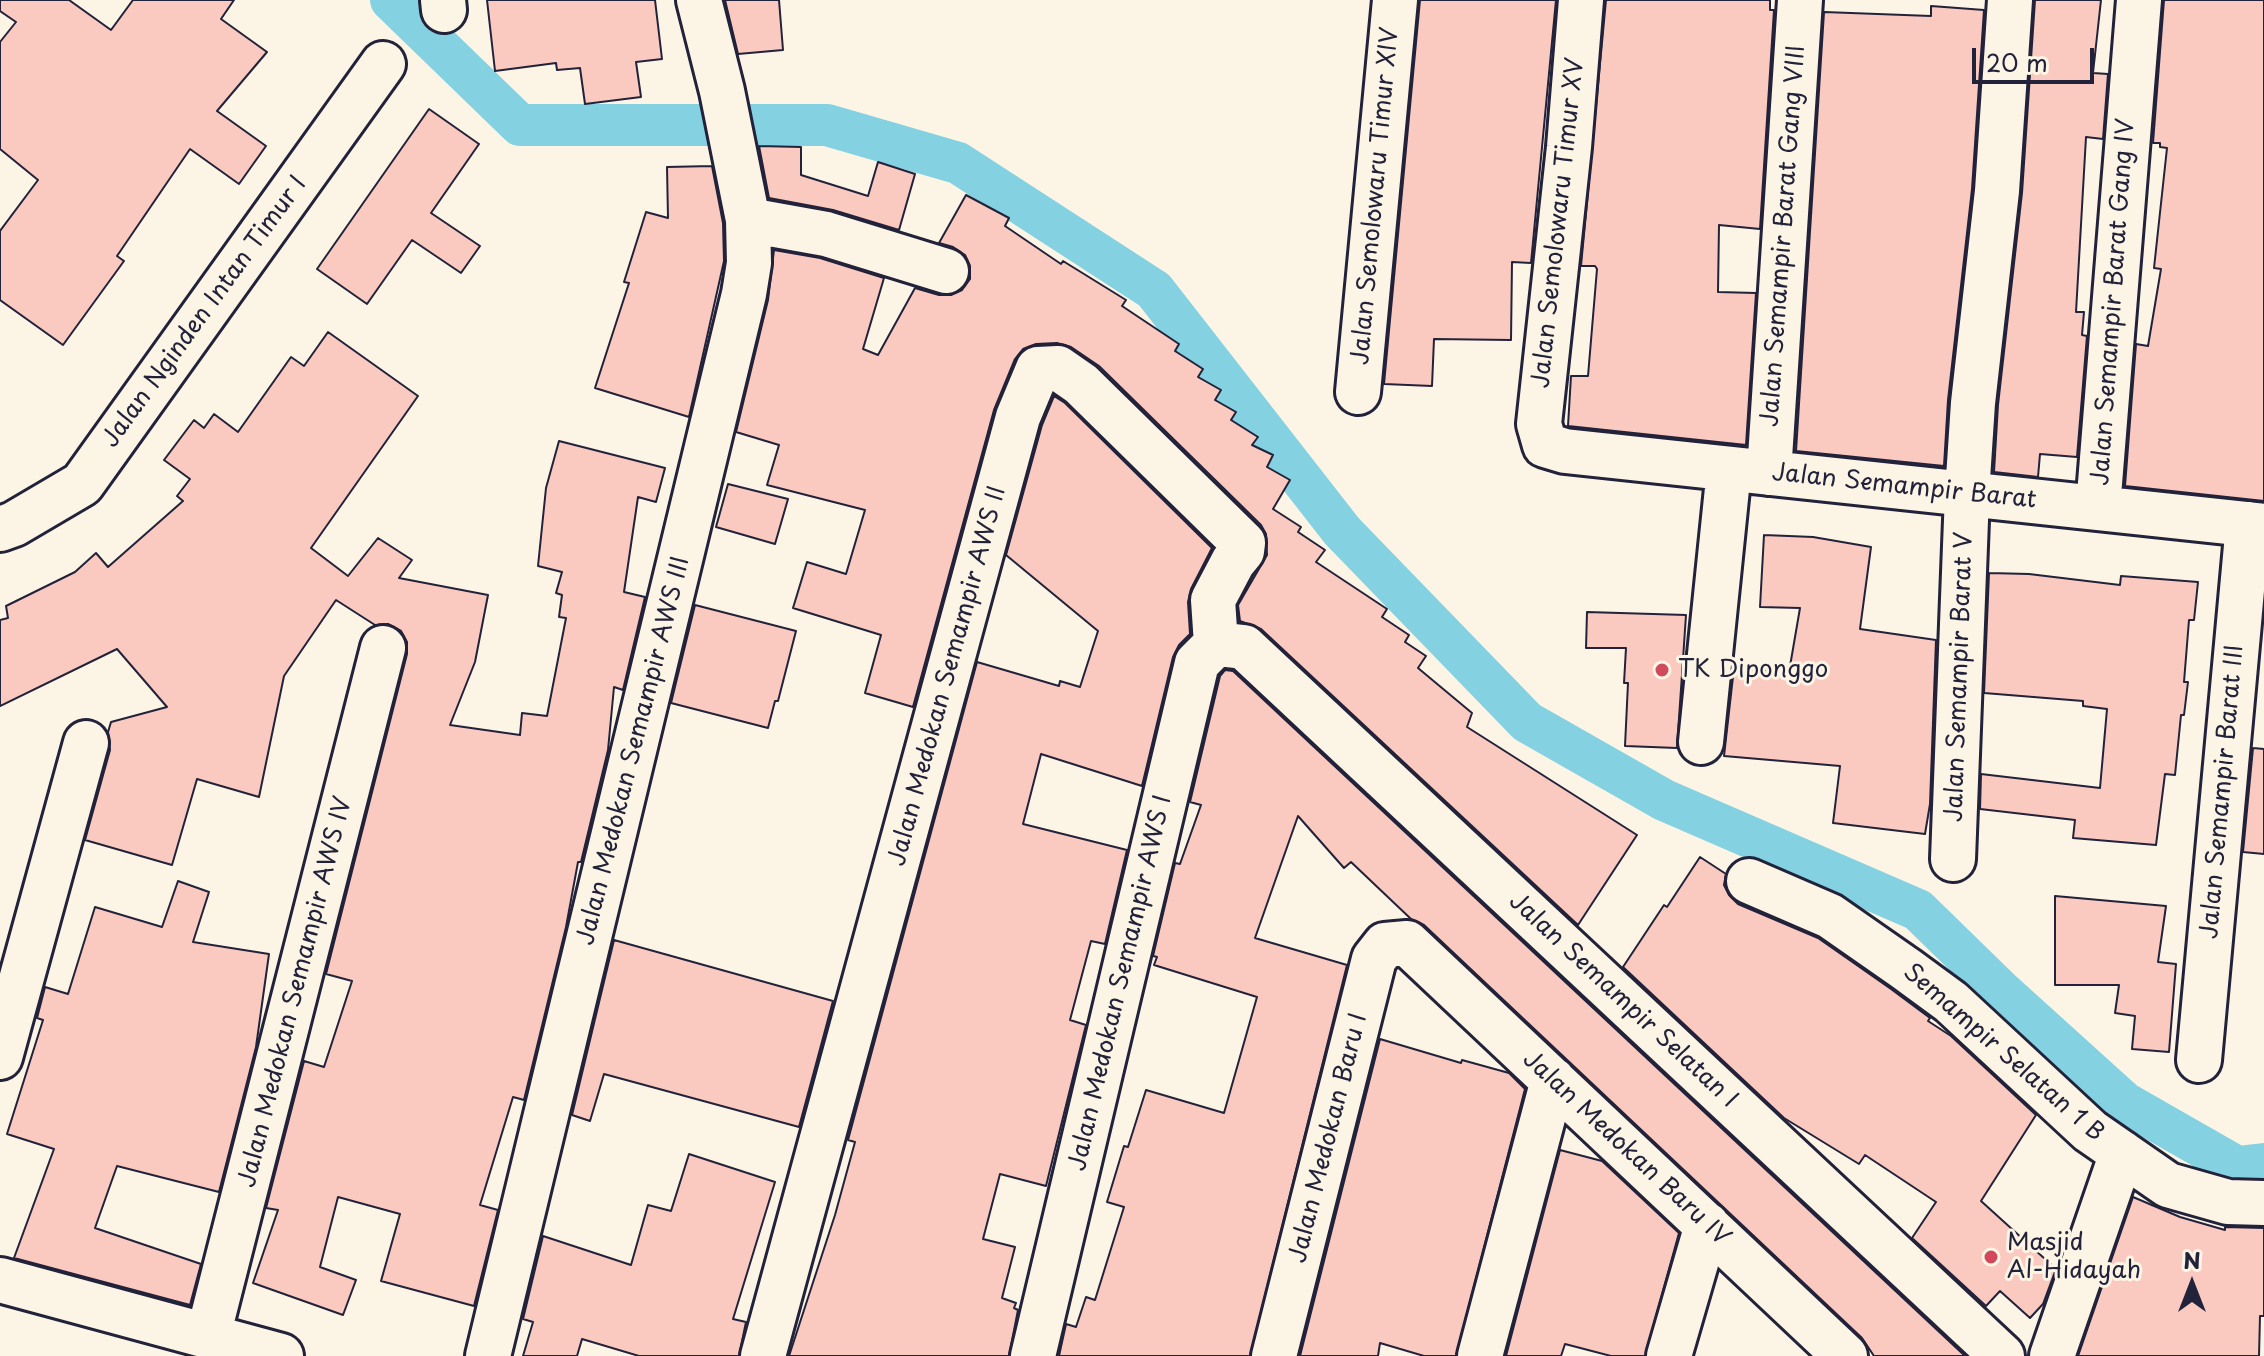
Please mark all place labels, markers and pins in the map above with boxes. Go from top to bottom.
place label: TK Diponggo [1678,656,1828,684]
marker: TK Diponggo [1653,661,1671,679]
place label: Masjid Al-Hidayah [2007,1229,2141,1285]
marker: Masjid Al-Hidayah [1982,1248,2000,1266]

